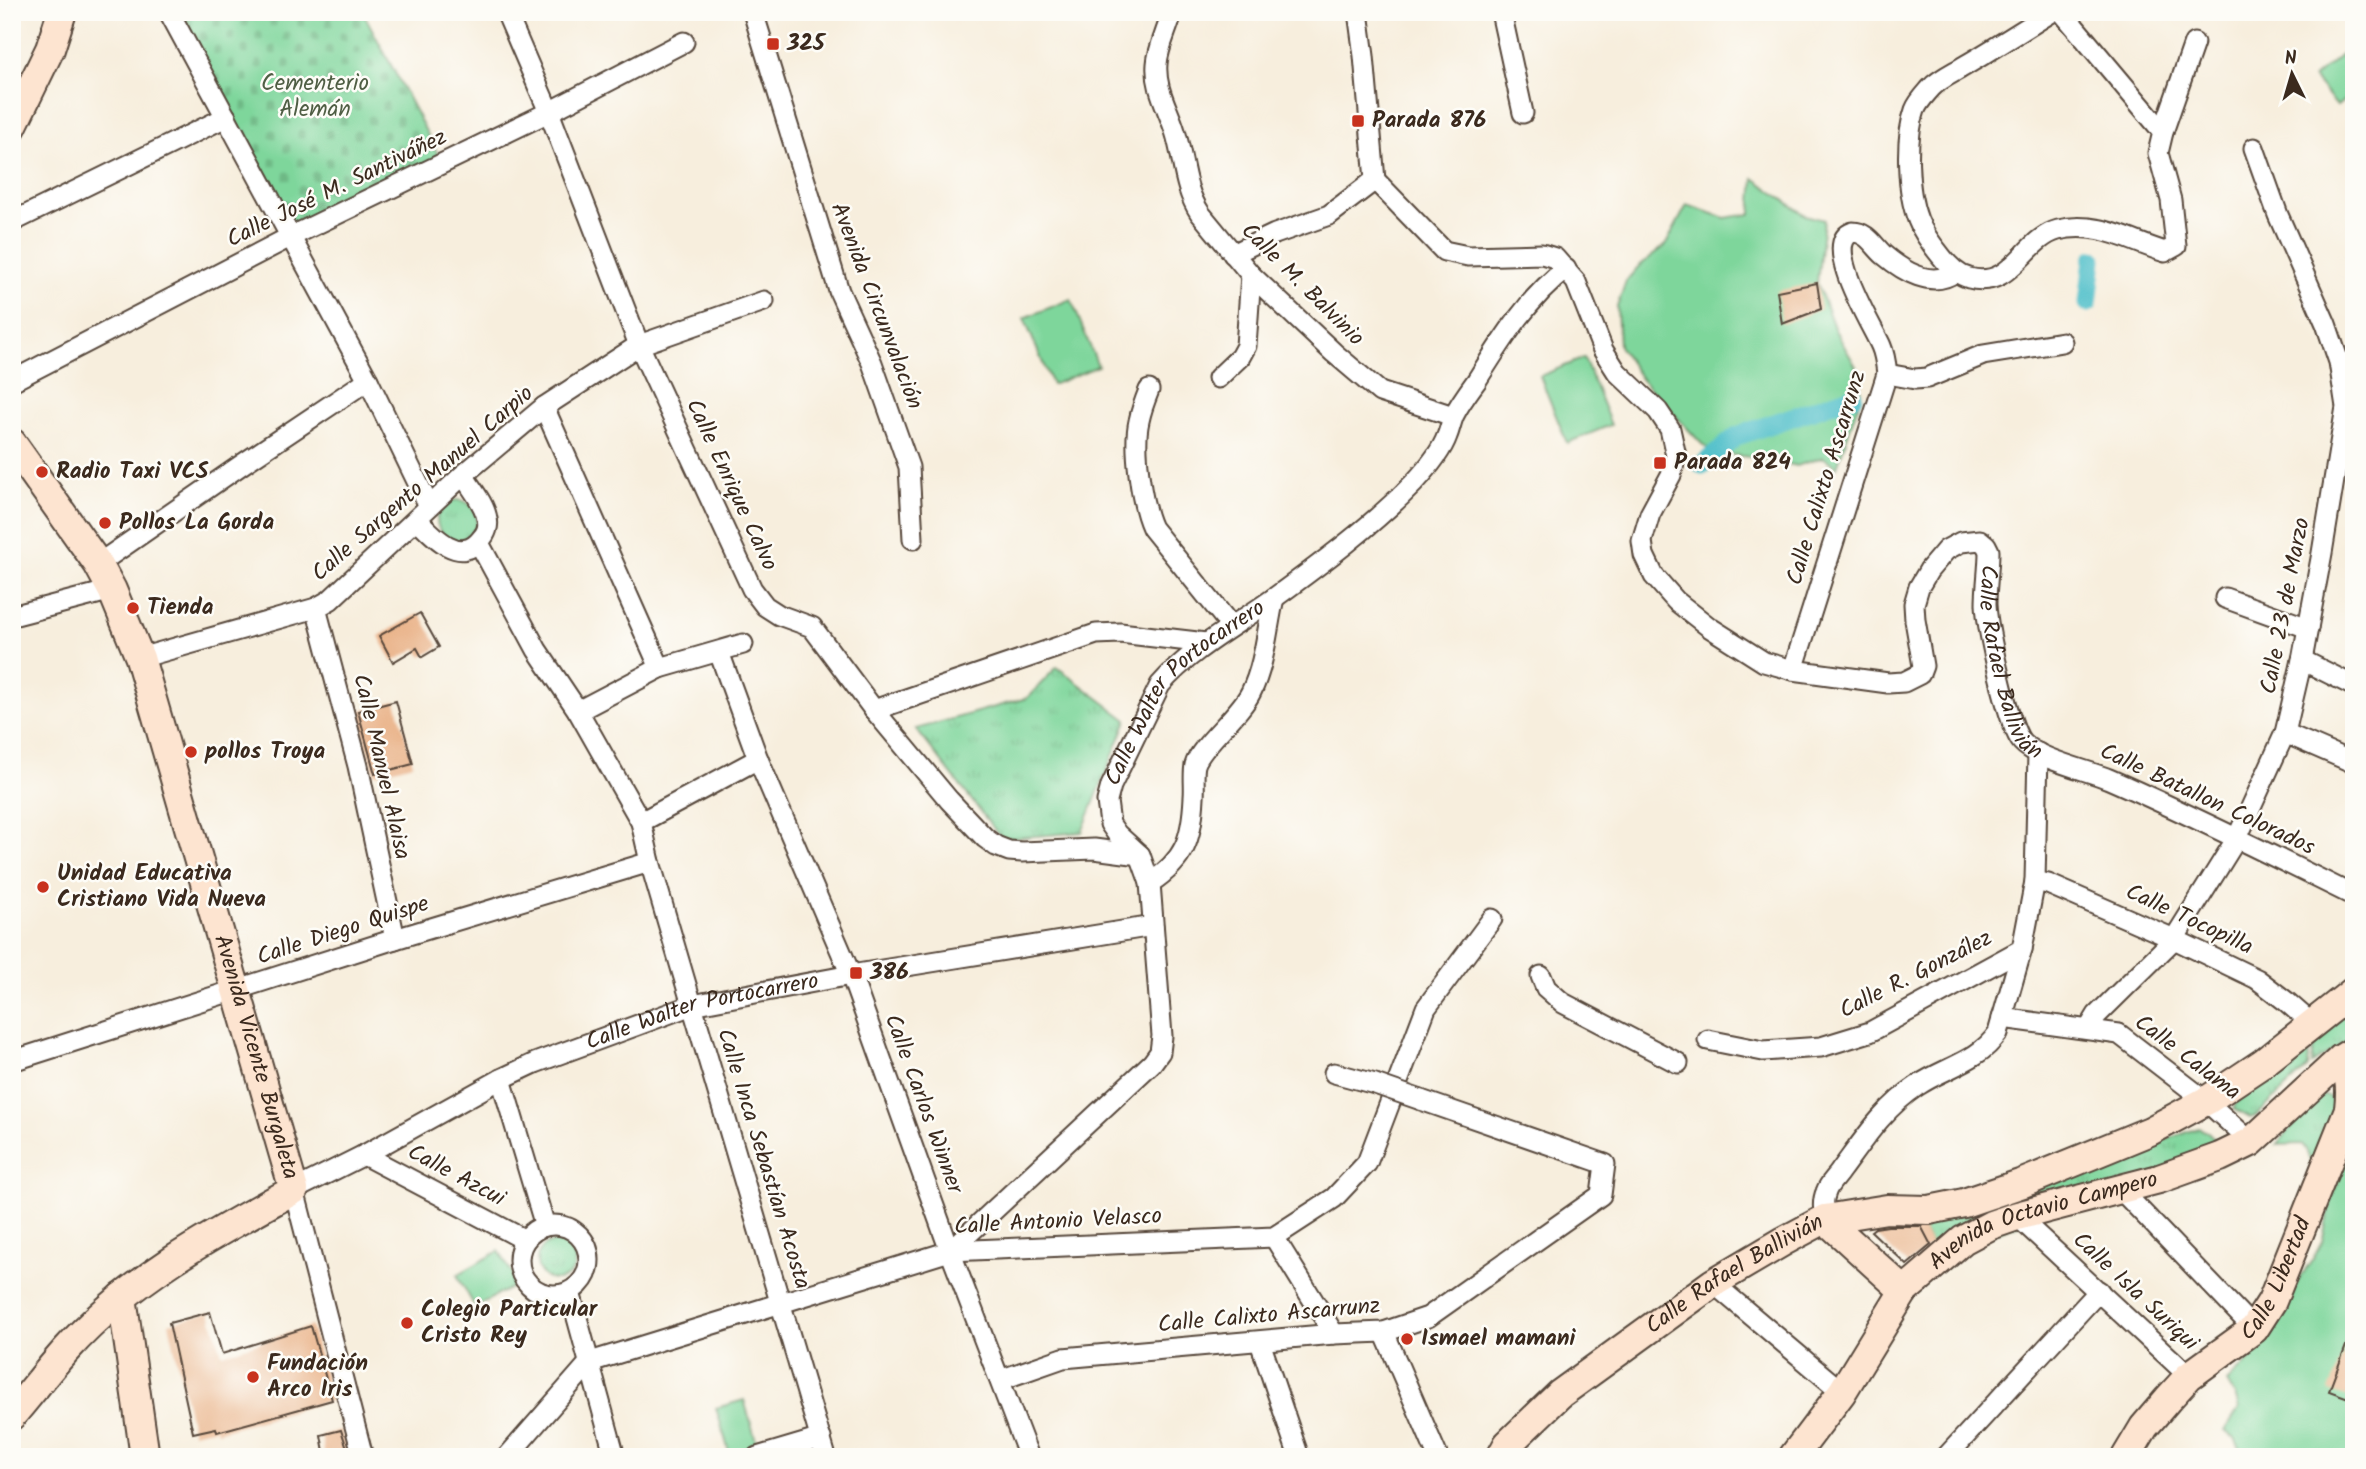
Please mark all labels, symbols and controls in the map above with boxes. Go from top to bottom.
place label: 325 [786,26,827,62]
marker: 325 [765,36,781,52]
north arrow [2258,38,2328,108]
text: N [2283,44,2298,75]
park label: Cementerio Alemán [261,66,369,128]
place label: Parada 876 [1372,103,1486,139]
marker: Parada 876 [1350,113,1366,129]
street label: Calle José M. Santiváñez [221,120,453,258]
street label: Avenida Circunvalación [820,197,932,415]
street label: Calle M. Balvinio [1232,215,1372,355]
street label: Calle Calixto Ascarrunz [1777,366,1877,590]
street label: Calle Sargento Manuel Carpio [304,377,542,591]
street label: Calle Enrique Calvo [675,393,787,577]
place label: Parada 824 [1674,445,1791,481]
place label: Radio Taxi VCS [56,454,209,490]
marker: Parada 824 [1652,455,1668,471]
marker: Radio Taxi VCS [34,464,50,480]
place label: Pollos La Gorda [119,505,275,541]
marker: Pollos La Gorda [97,515,113,531]
street label: Calle 23 de Marzo [2251,515,2321,697]
street label: Calle Rafael Ballivián [1968,564,2049,770]
place label: Tienda [147,590,214,626]
street label: Calle Walter Portocarrero [1096,591,1273,792]
marker: Tienda [125,600,141,616]
street label: Calle Manuel Alaisa [342,671,420,863]
place label: pollos Troya [204,734,325,770]
street label: Calle Batallon Colorados [2093,734,2321,866]
marker: pollos Troya [183,744,199,760]
place label: Unidad Educativa Cristiano Vida Nueva [57,856,266,918]
street label: Calle Tocopilla [2119,875,2259,965]
marker: Unidad Educativa Cristiano Vida Nueva [35,879,51,895]
street label: Calle Diego Quispe [252,886,434,976]
street label: Calle R. González [1833,921,1999,1029]
street label: Avenida Vicente Burgaleta [203,930,308,1184]
place label: 386 [869,955,909,991]
street label: Calle Walter Portocarrero [581,963,822,1061]
marker: 386 [848,965,864,981]
street label: Calle Calama [2126,1006,2248,1110]
street label: Calle Carlos Winner [874,1009,973,1200]
street label: Calle Inca Sebastían Acosta [706,1024,820,1294]
street label: Calle Azcui [401,1135,513,1218]
street label: Avenida Octavio Campero [1921,1162,2162,1280]
street label: Calle Antonio Velasco [953,1199,1163,1245]
street label: Calle Rafael Ballivián [1638,1205,1830,1344]
street label: Calle Libertad [2233,1211,2322,1351]
street label: Calle Isla Suriqui [2064,1224,2208,1361]
street label: Calle Calixto Ascarrunz [1156,1288,1382,1344]
place label: Colegio Particular Cristo Rey [421,1292,599,1354]
marker: Colegio Particular Cristo Rey [399,1315,415,1331]
place label: Ismael mamani [1421,1321,1576,1357]
marker: Ismael mamani [1399,1331,1415,1347]
place label: Fundación Arco Iris [267,1346,368,1408]
marker: Fundación Arco Iris [245,1369,261,1385]

